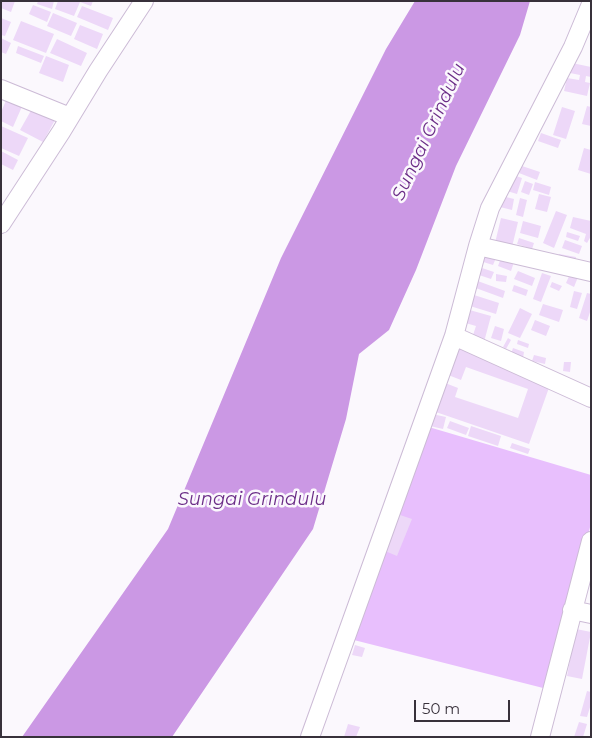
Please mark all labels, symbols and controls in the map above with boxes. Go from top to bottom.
water label: Sungai Grindulu [388,60,470,204]
water label: Sungai Grindulu [178,489,326,511]
scale bar [417,690,513,722]
text: 50 m [422,699,460,718]

